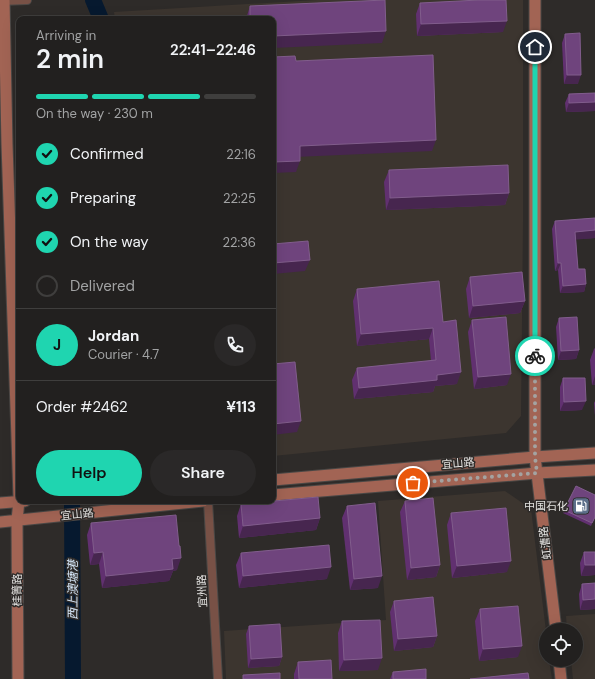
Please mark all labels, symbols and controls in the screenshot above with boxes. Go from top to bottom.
text: Arriving in [36,27,96,44]
pin [518,30,552,64]
icon: home [524,36,546,58]
text: 22:41–22:46 [170,40,256,60]
text: 2 min [36,42,104,76]
text: On the way · 230 m [36,105,153,122]
icon: check [36,143,58,165]
text: Confirmed [70,144,144,164]
text: 22:16 [226,146,256,163]
icon: check [36,187,58,209]
text: Preparing [70,188,136,208]
text: 22:25 [223,190,256,207]
icon: check [36,231,58,253]
text: On the way [70,232,149,252]
text: 22:36 [223,234,256,251]
text: Delivered [70,276,135,296]
button: phone [214,324,256,366]
text: Jordan [88,326,139,346]
text: J [53,335,61,355]
courier [515,336,555,376]
icon: bike [524,345,546,367]
text: Courier · 4.7 [88,346,159,363]
text: Order #2462 [36,397,128,417]
text: ¥113 [226,397,256,417]
button: Help [36,450,142,496]
button: Share [150,450,256,496]
street label: 宜山路 [441,455,475,471]
pin [396,466,430,500]
icon: bag [402,472,424,494]
fuel station icon: 中国石化 [571,496,591,516]
place label: 中国石化 [524,499,568,513]
street label: 宜山路 [60,505,94,523]
street label: 虹漕路 [536,526,554,560]
water label: 西上澳塘港 [65,558,81,620]
street label: 桂箐路 [10,574,24,607]
street label: 宜州路 [194,574,210,608]
map controls [539,623,583,667]
button: locate [539,623,583,667]

